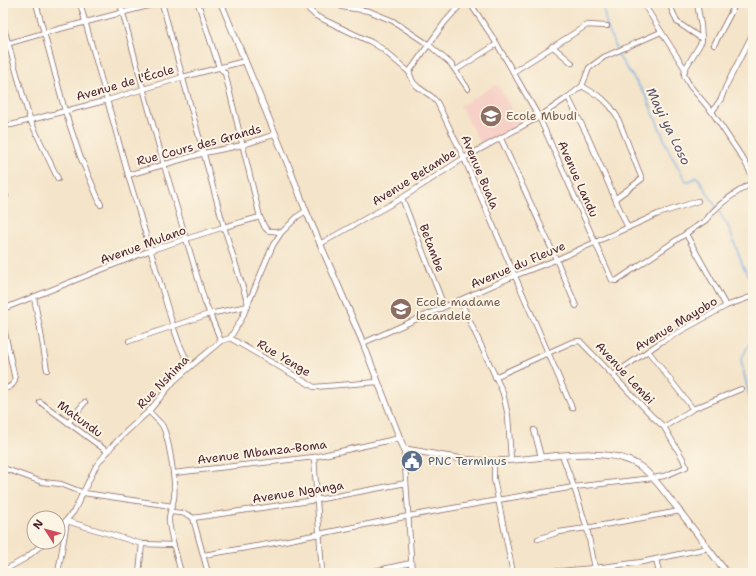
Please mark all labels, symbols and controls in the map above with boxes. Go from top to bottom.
street label: Avenue de l'École [74,61,176,105]
water label: Mayi ya Loso [642,85,695,168]
school or university icon: Ecole Mbudi [478,103,504,129]
place label: Ecole Mbudi [506,108,577,124]
street label: Rue Cours des Grands [135,121,263,169]
street label: Avenue Buala [457,133,503,212]
street label: Avenue Landu [554,138,602,220]
street label: Avenue Betambe [369,145,459,209]
street label: Avenue Mulano [98,222,188,268]
street label: Betambe [416,222,449,274]
street label: Avenue du Fleuve [468,238,568,292]
street label: Avenue Mayobo [632,293,720,355]
place label: Ecole madame lecandele [416,294,501,324]
school or university icon: Ecole madame lecandele [388,296,414,322]
street label: Rue Yenge [254,336,314,380]
street label: Avenue Lembi [592,338,658,408]
street label: Rue Nshima [133,351,193,412]
street label: Matundu [54,397,106,441]
street label: Avenue Mbanza-Boma [196,436,328,468]
public building icon: PNC Terminus [399,448,425,474]
place label: PNC Terminus [428,453,507,469]
street label: Avenue Nganga [251,477,345,507]
north arrow [26,510,66,550]
text: N [30,516,47,532]

